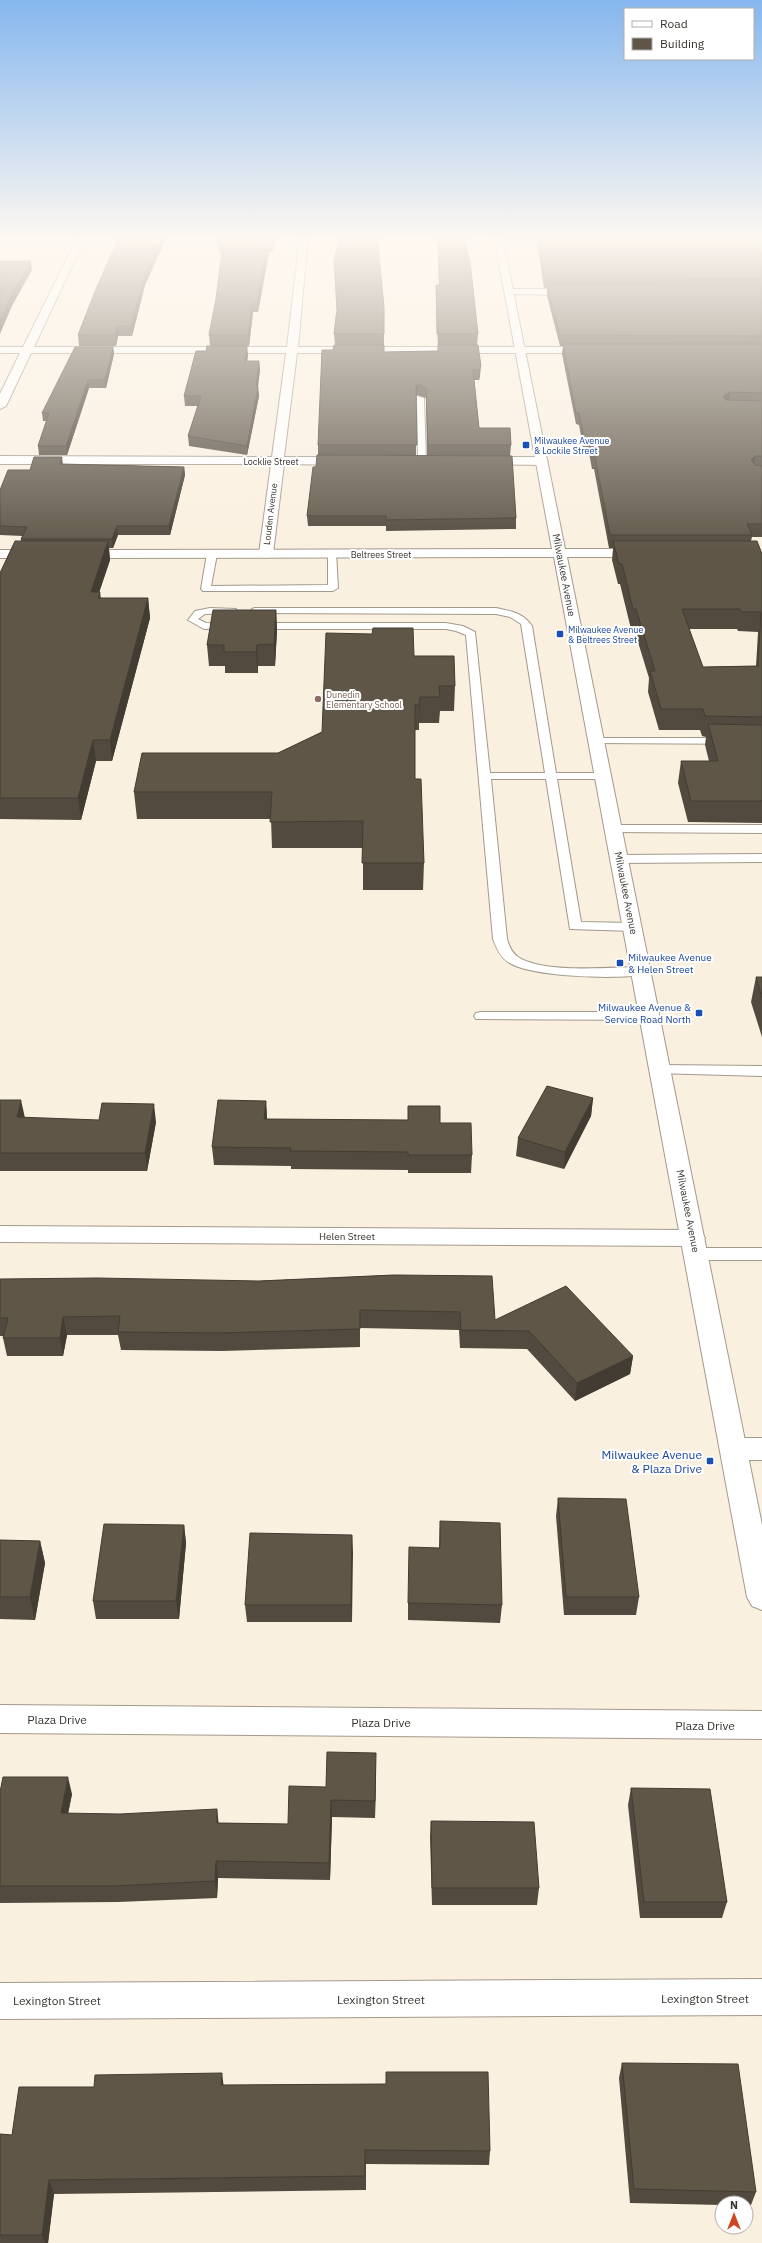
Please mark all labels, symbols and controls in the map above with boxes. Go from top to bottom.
legend [624,8,754,60]
text: Road [660,16,688,31]
text: Building [660,36,705,51]
place label: Milwaukee Avenue & Lockile Street [534,435,609,456]
marker: Milwaukee Avenue & Lockile Street [521,440,531,450]
street label: Locklie Street [243,456,299,467]
street label: Louden Avenue [261,482,279,545]
street label: Milwaukee Avenue [550,533,578,618]
street label: Beltrees Street [351,549,411,560]
place label: Milwaukee Avenue & Beltrees Street [568,624,643,645]
marker: Milwaukee Avenue & Beltrees Street [555,629,565,639]
place label: Dunedin Elementary School [326,689,402,710]
marker: Dunedin Elementary School [313,694,323,704]
street label: Milwaukee Avenue [612,851,640,936]
place label: Milwaukee Avenue & Helen Street [628,951,712,976]
marker: Milwaukee Avenue & Helen Street [615,958,625,968]
place label: Milwaukee Avenue & Service Road North [598,1001,691,1026]
marker: Milwaukee Avenue & Service Road North [694,1008,704,1018]
street label: Milwaukee Avenue [674,1169,702,1254]
street label: Helen Street [319,1230,376,1243]
place label: Milwaukee Avenue & Plaza Drive [602,1447,702,1476]
marker: Milwaukee Avenue & Plaza Drive [705,1456,715,1466]
street label: Plaza Drive [27,1712,87,1727]
street label: Plaza Drive [351,1715,411,1730]
street label: Plaza Drive [675,1718,735,1733]
street label: Lexington Street [661,1991,749,2006]
street label: Lexington Street [337,1992,425,2007]
street label: Lexington Street [13,1993,101,2008]
north arrow [714,2195,754,2235]
text: N [730,2198,738,2212]

